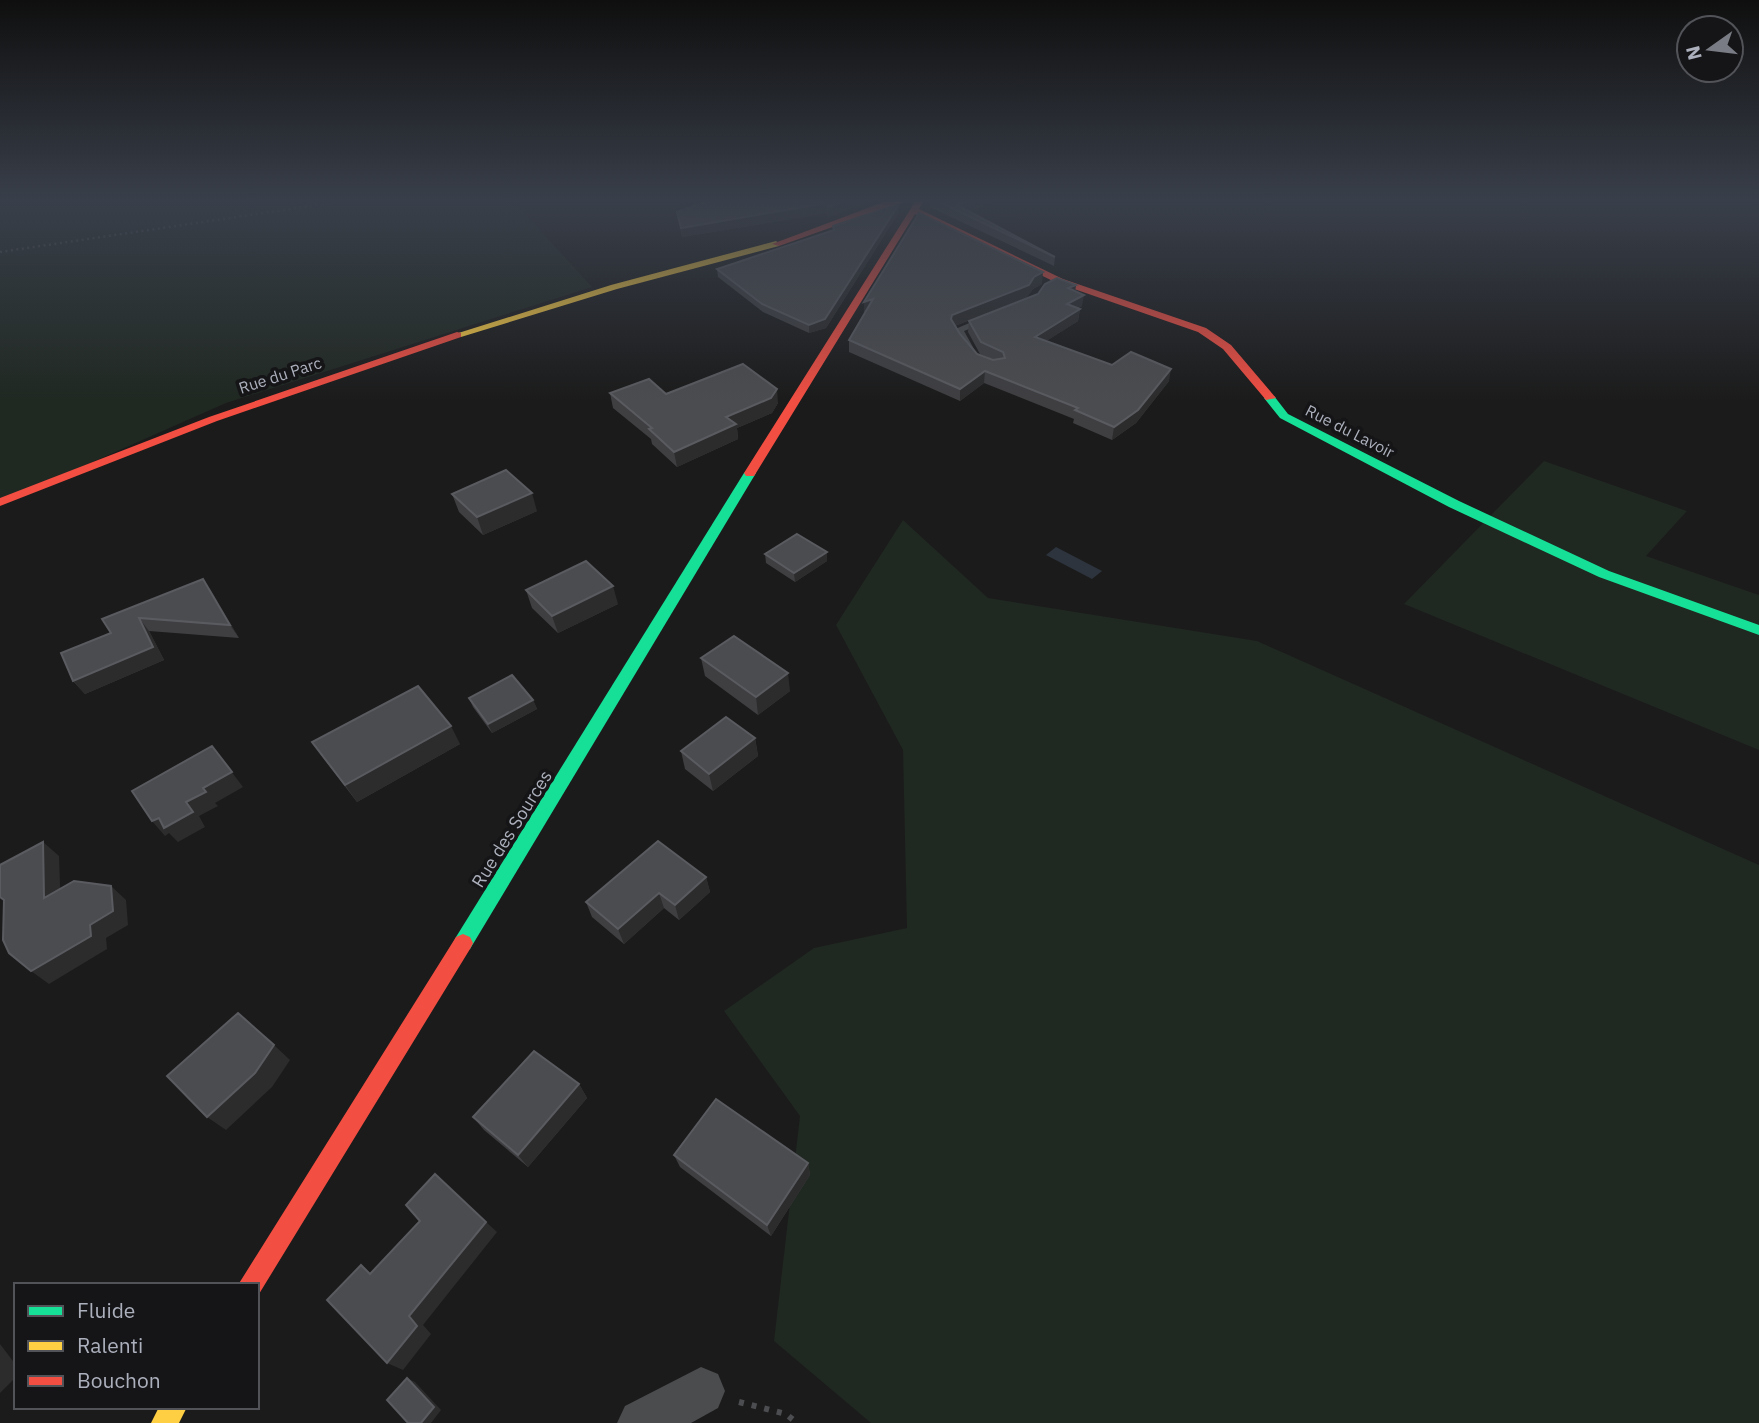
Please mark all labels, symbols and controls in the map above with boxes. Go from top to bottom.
north arrow [1675,14,1745,84]
text: N [1680,44,1707,63]
street label: Rue du Parc [236,352,324,398]
street label: Rue du Lavoir [1302,400,1398,462]
street label: Rue des Sources [466,766,557,892]
legend [14,1283,259,1409]
text: Fluide [77,1296,135,1324]
text: Ralenti [77,1331,143,1359]
text: Bouchon [77,1366,161,1394]

